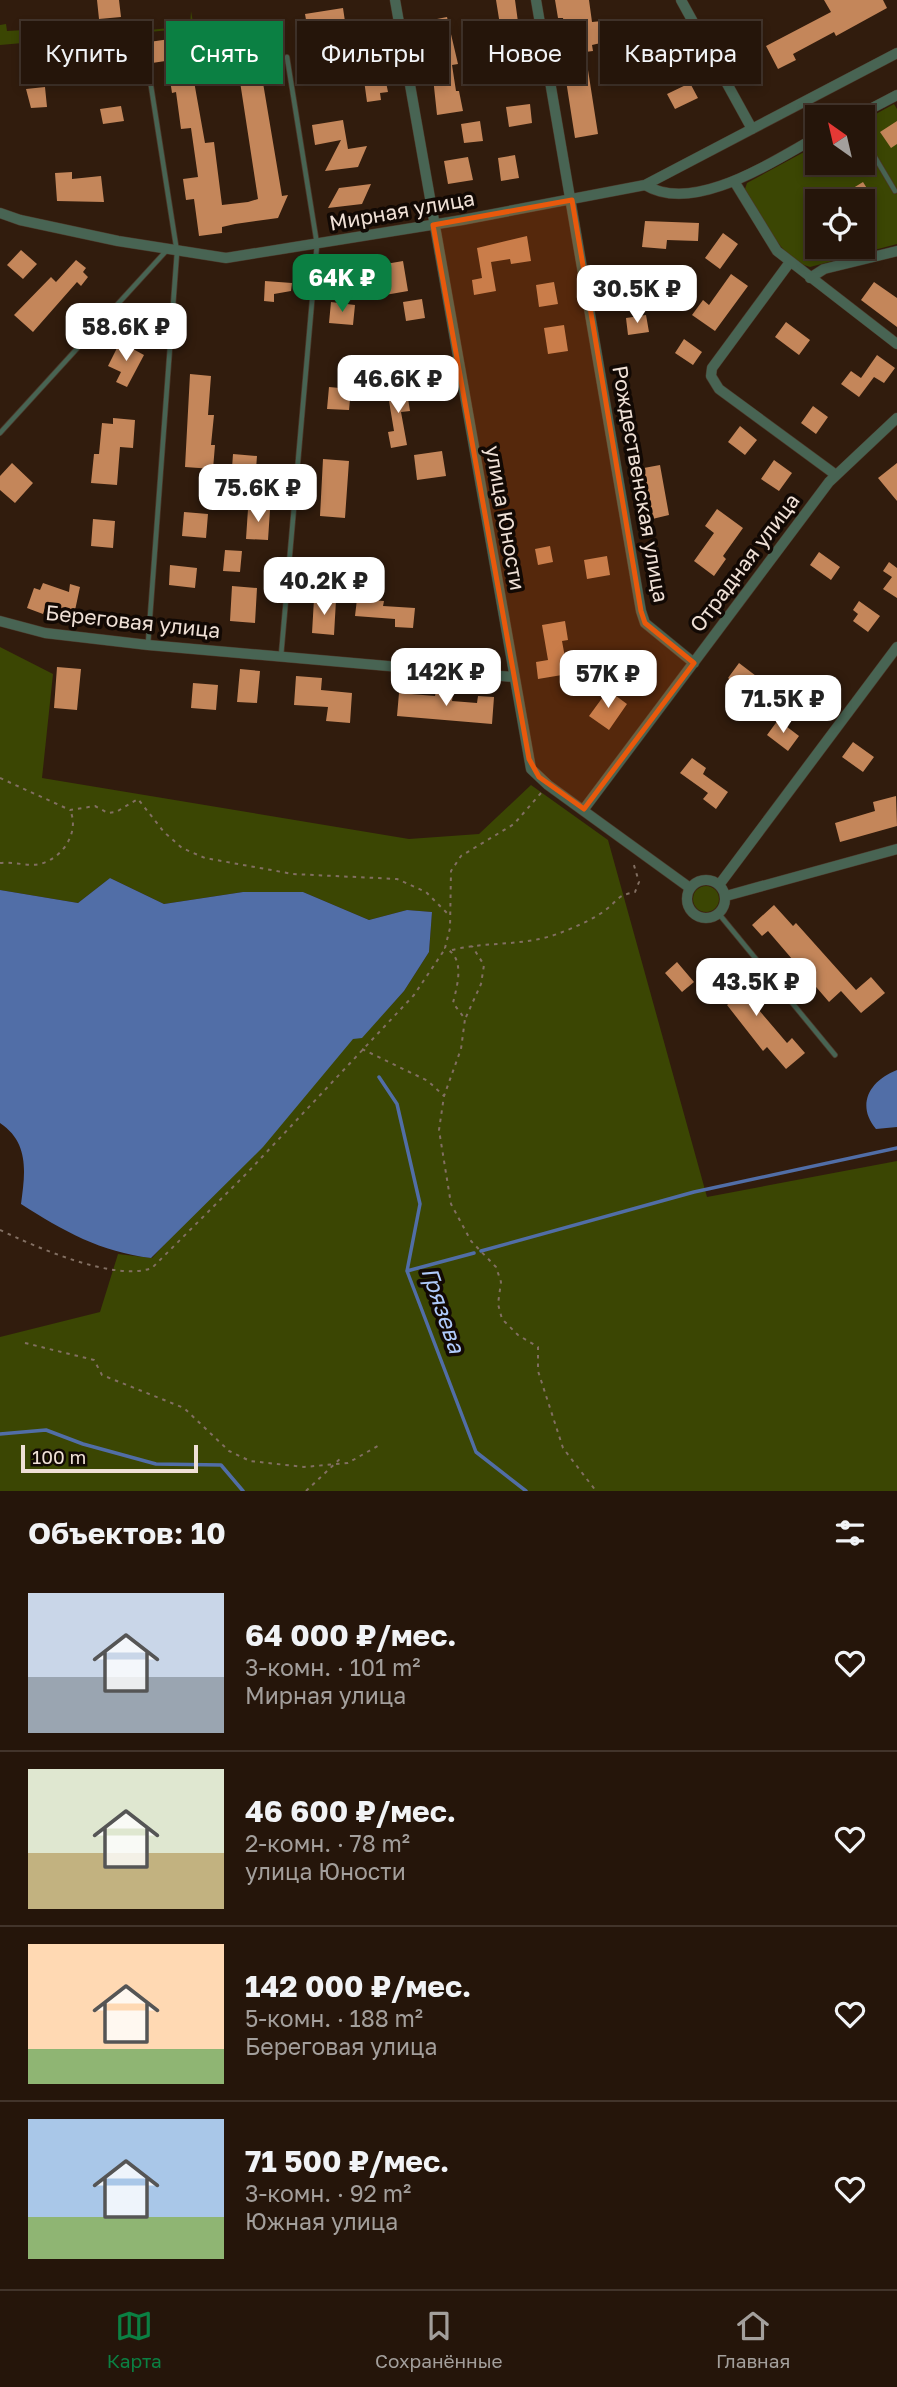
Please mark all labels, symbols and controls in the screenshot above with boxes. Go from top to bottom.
chip: Купить [21,21,152,84]
chip: Снять [166,21,283,84]
chip: Фильтры [297,21,449,84]
chip: Новое [463,21,586,84]
chip: Квартира [600,21,761,84]
north arrow [805,105,875,175]
map controls [805,105,875,259]
street label: Мирная улица [327,184,477,236]
button: locate [805,189,875,259]
pin: 64K ₽ [293,254,391,314]
text: 64K ₽ [309,263,375,291]
pin: 30.5K ₽ [572,266,702,325]
text: 30.5K ₽ [593,274,681,302]
pin: 58.6K ₽ [61,304,191,363]
text: 58.6K ₽ [82,312,170,340]
pin: 46.6K ₽ [333,356,463,415]
street label: Рождественская улица [607,363,675,604]
text: 46.6K ₽ [354,364,442,392]
street label: улица Юности [480,443,532,592]
pin: 75.6K ₽ [193,464,323,524]
text: 75.6K ₽ [215,473,301,501]
street label: Отрадная улица [684,488,805,637]
pin: 40.2K ₽ [259,558,389,617]
text: 40.2K ₽ [280,566,368,594]
street label: Береговая улица [44,599,222,643]
pin: 142K ₽ [389,648,503,708]
pin: 57K ₽ [559,650,657,710]
text: 142K ₽ [407,657,485,685]
text: 57K ₽ [576,659,640,687]
pin: 71.5K ₽ [718,676,848,735]
text: 71.5K ₽ [741,684,825,712]
pin: 43.5K ₽ [691,958,821,1018]
text: 43.5K ₽ [712,967,800,995]
water label: Грязева [416,1263,472,1357]
scale bar [21,1442,198,1474]
text: 100 m [32,1445,86,1468]
icon: filters [831,1514,869,1552]
text: Объектов: 10 [28,1515,226,1551]
text: 64 000 ₽/мес. [245,1617,457,1653]
icon: home [84,1621,168,1705]
icon: heart [831,1644,869,1682]
text: 3-комн. · 101 m² [245,1653,421,1681]
text: Мирная улица [245,1681,406,1709]
text: 46 600 ₽/мес. [245,1793,456,1829]
icon: home [84,1797,168,1881]
icon: heart [831,1820,869,1858]
text: 2-комн. · 78 m² [245,1829,410,1857]
text: улица Юности [245,1857,406,1885]
text: 142 000 ₽/мес. [245,1968,471,2004]
icon: home [84,1972,168,2056]
icon: heart [831,1995,869,2033]
text: 5-комн. · 188 m² [245,2004,423,2032]
text: Береговая улица [245,2032,438,2060]
text: 71 500 ₽/мес. [245,2143,449,2179]
icon: home [84,2147,168,2231]
icon: heart [831,2170,869,2208]
text: 3-комн. · 92 m² [245,2179,411,2207]
text: Южная улица [245,2207,398,2235]
tab: Карта [107,2307,162,2372]
tab: Сохранённые [375,2307,503,2372]
tab: Главная [716,2307,790,2372]

